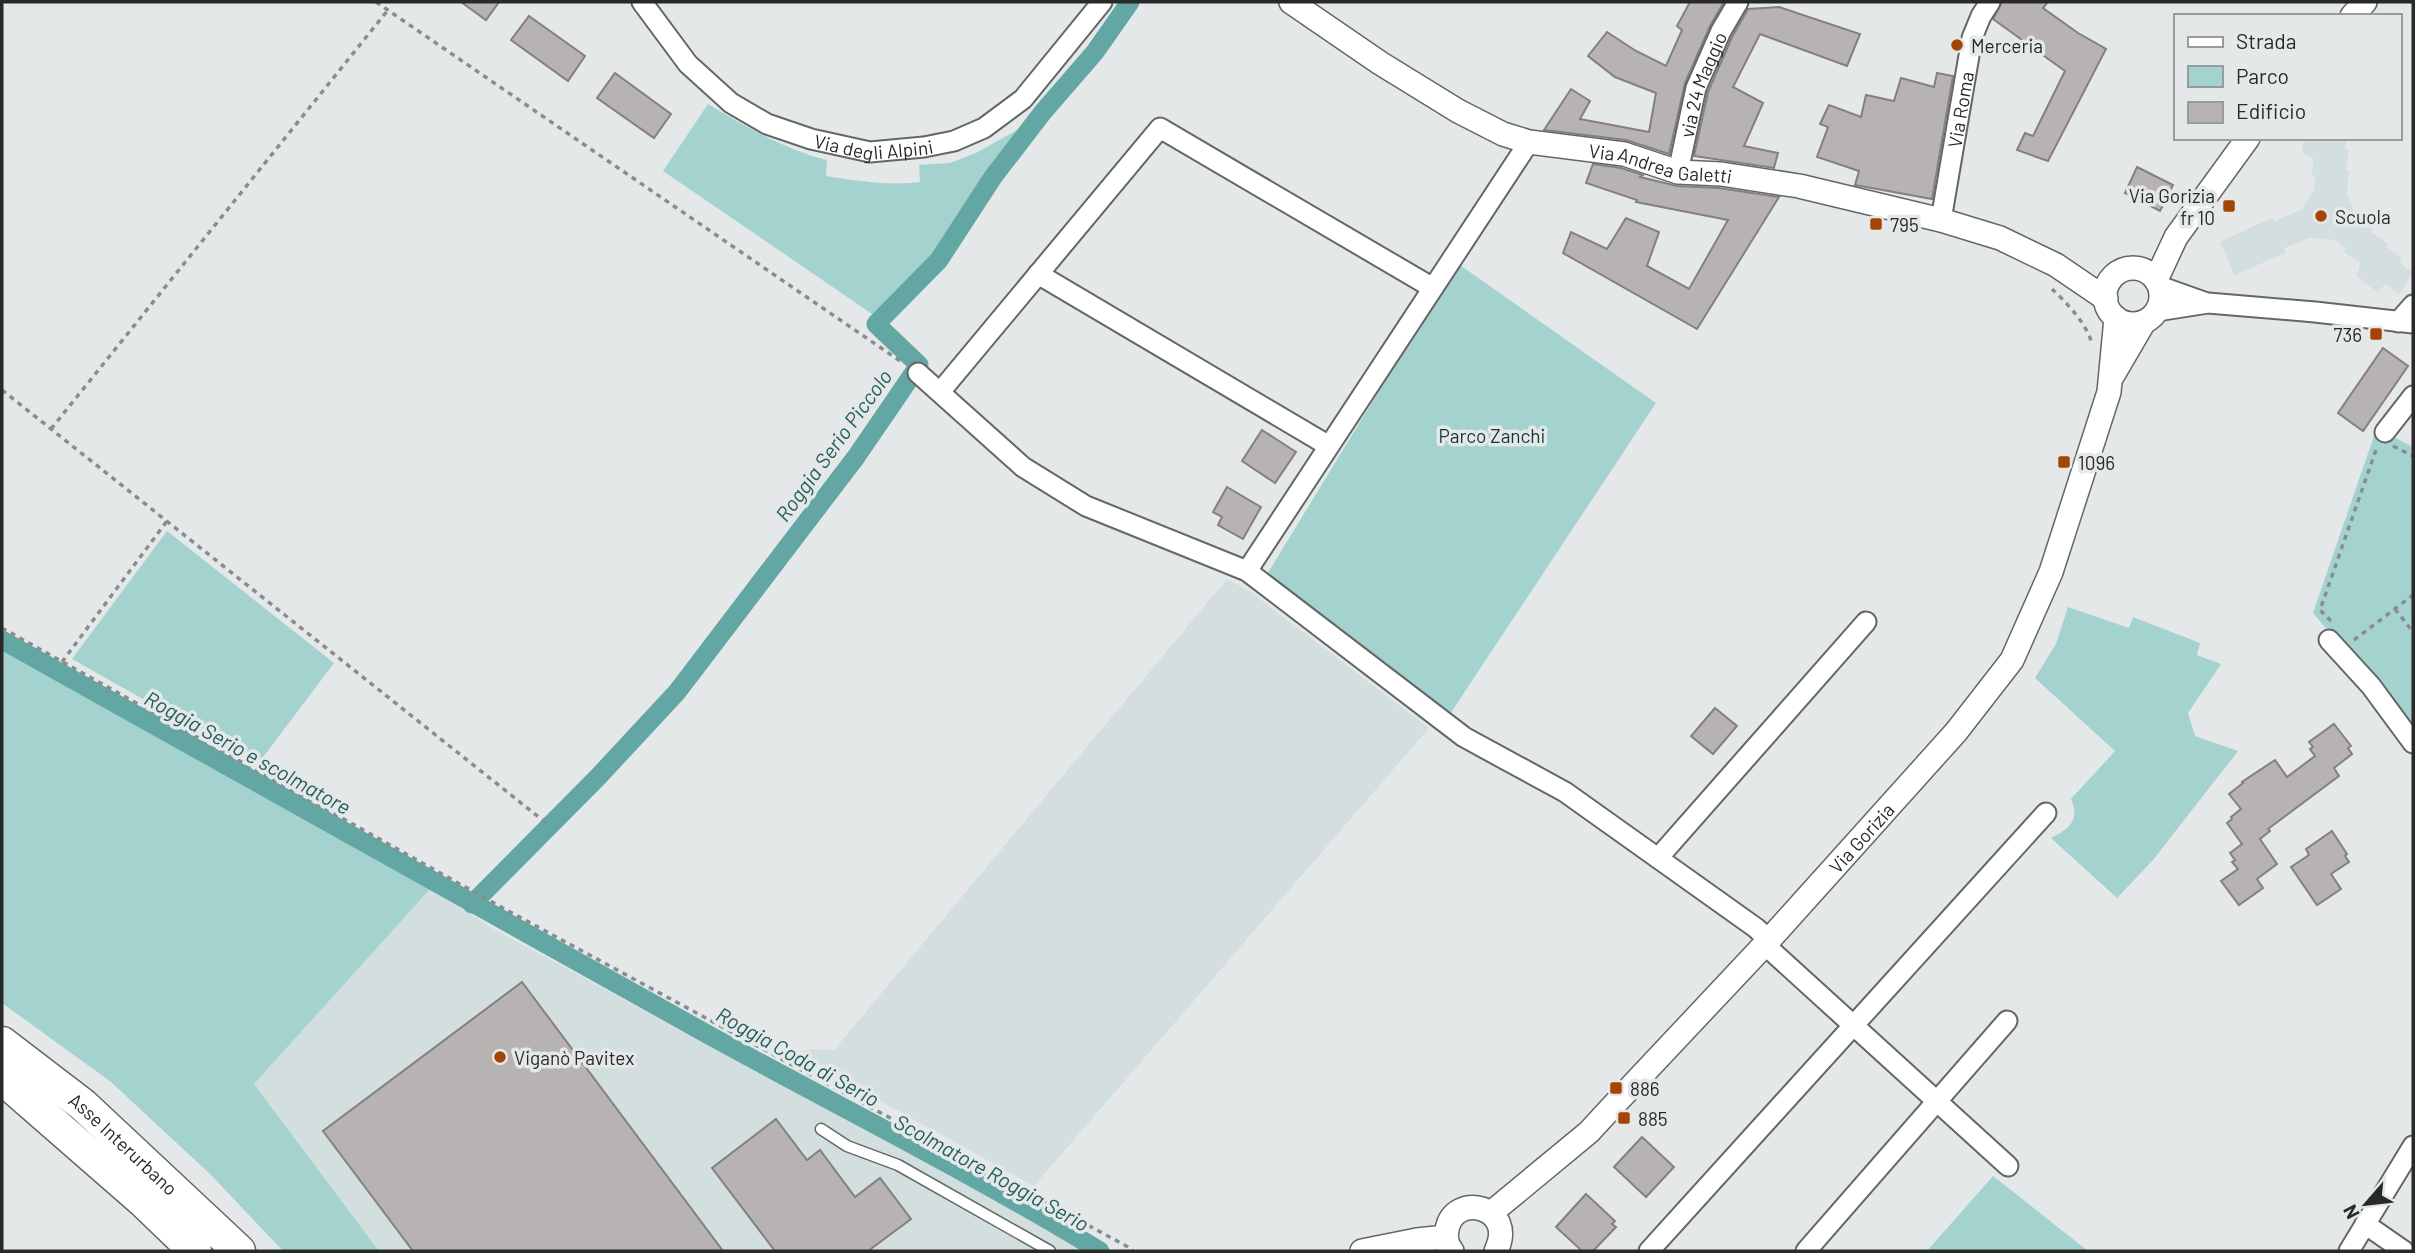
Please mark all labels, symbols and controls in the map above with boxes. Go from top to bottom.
legend [2174,14,2401,140]
street label: via 24 Maggio [1674,28,1731,140]
text: Strada [2236,28,2296,53]
place label: Merceria [1971,34,2043,57]
marker: Merceria [1949,37,1965,53]
text: Parco [2236,63,2289,88]
street label: Via Roma [1942,70,1978,149]
text: Edificio [2236,98,2306,123]
street label: Via degli Alpini [812,129,935,164]
street label: Via Andrea Galetti [1588,138,1734,187]
place label: Via Gorizia fr 10 [2129,184,2215,229]
marker: Via Gorizia fr 10 [2221,198,2237,214]
place label: Scuola [2335,205,2391,228]
marker: Scuola [2313,208,2329,224]
place label: 795 [1890,213,1919,236]
marker: 795 [1868,216,1884,232]
place label: 736 [2333,323,2362,346]
marker: 736 [2368,326,2384,342]
water label: Roggia Serio Piccolo [770,364,896,526]
park label: Parco Zanchi [1439,424,1545,447]
place label: 1096 [2078,451,2115,474]
marker: 1096 [2056,454,2072,470]
water label: Roggia Serio e scolmatore [141,685,355,819]
street label: Via Gorizia [1824,798,1898,877]
water label: Roggia Coda di Serio [712,1001,884,1111]
place label: Viganò Pavitex [514,1046,634,1069]
marker: Viganò Pavitex [492,1049,508,1065]
place label: 886 [1630,1077,1660,1100]
marker: 886 [1608,1080,1624,1096]
street label: Asse Interurbano [65,1087,183,1200]
place label: 885 [1638,1107,1668,1130]
water label: Scolmatore Roggia Serio [890,1108,1094,1236]
marker: 885 [1616,1110,1632,1126]
north arrow [2331,1169,2401,1239]
text: N [2337,1201,2364,1223]

